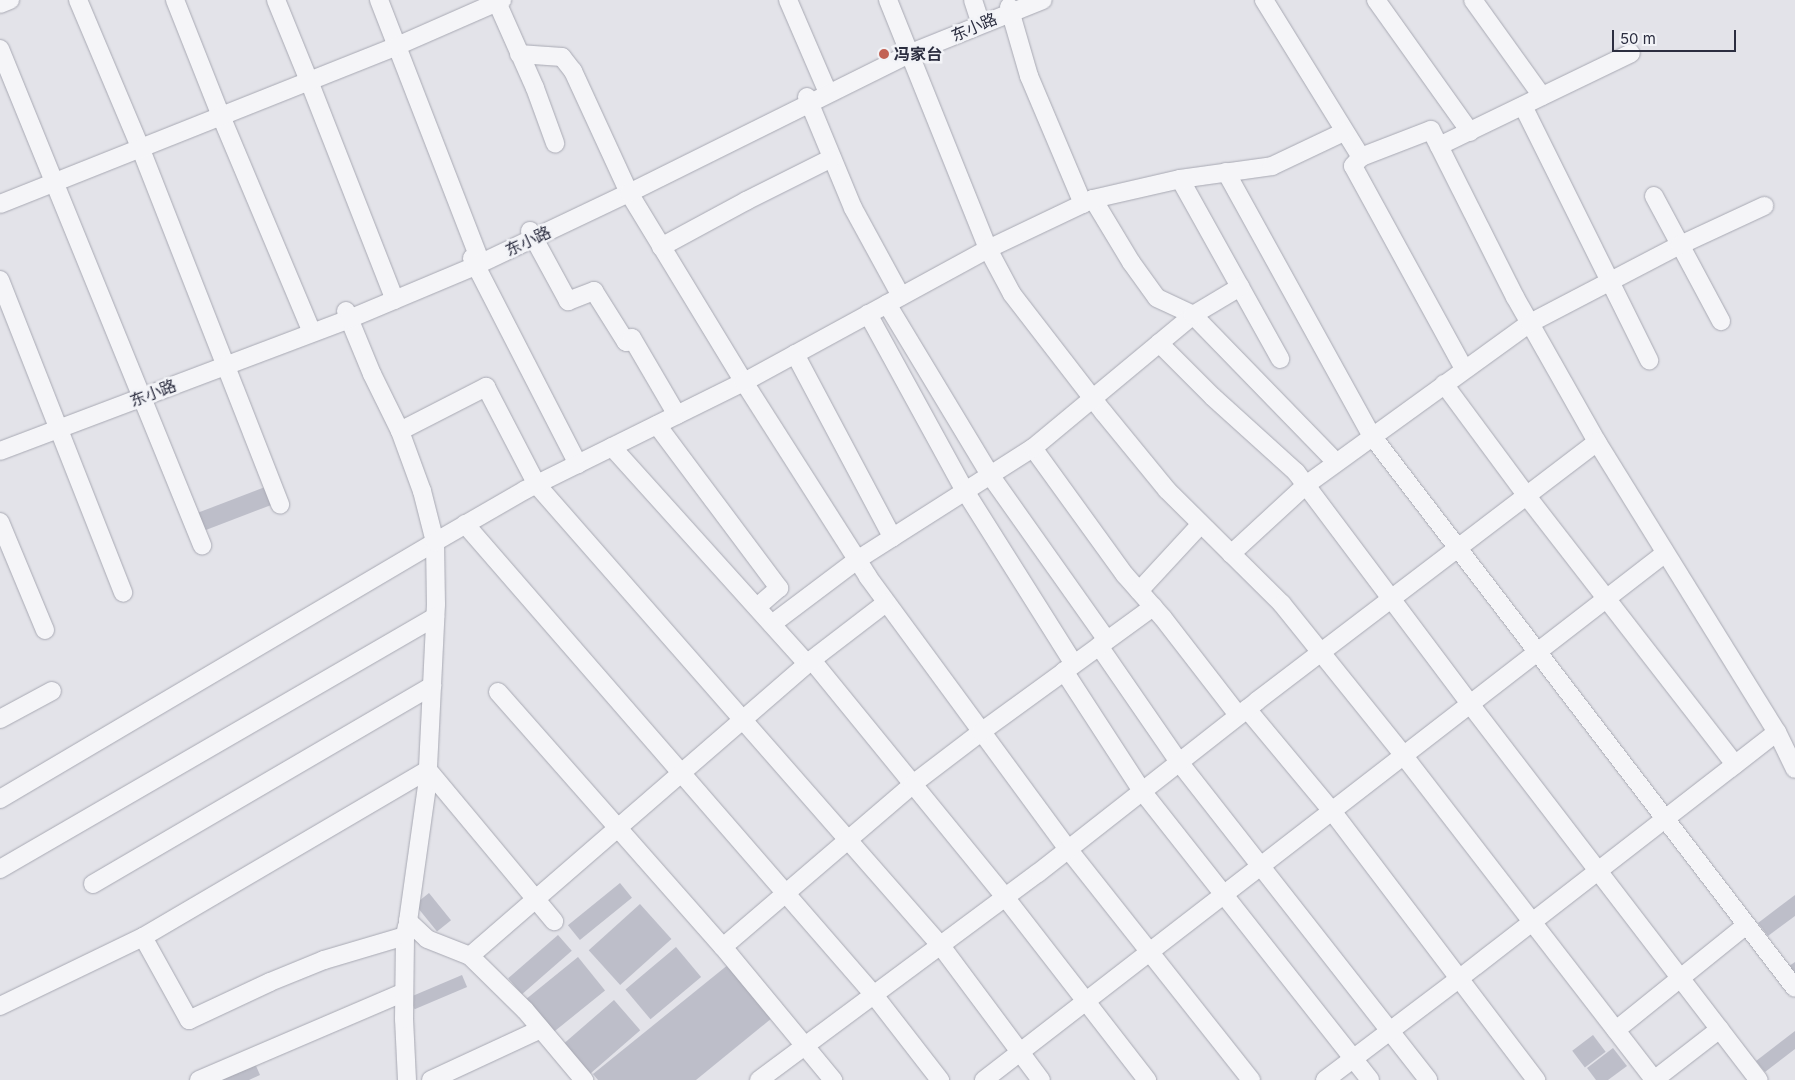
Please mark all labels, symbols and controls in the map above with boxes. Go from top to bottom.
street label: 东小路 [948,9,1000,45]
scale bar [1615,20,1739,52]
text: 50 m [1620,29,1656,48]
place label: 冯家台 [894,44,942,64]
marker: 冯家台 [878,48,890,60]
street label: 东小路 [502,222,554,260]
street label: 东小路 [127,375,179,411]

